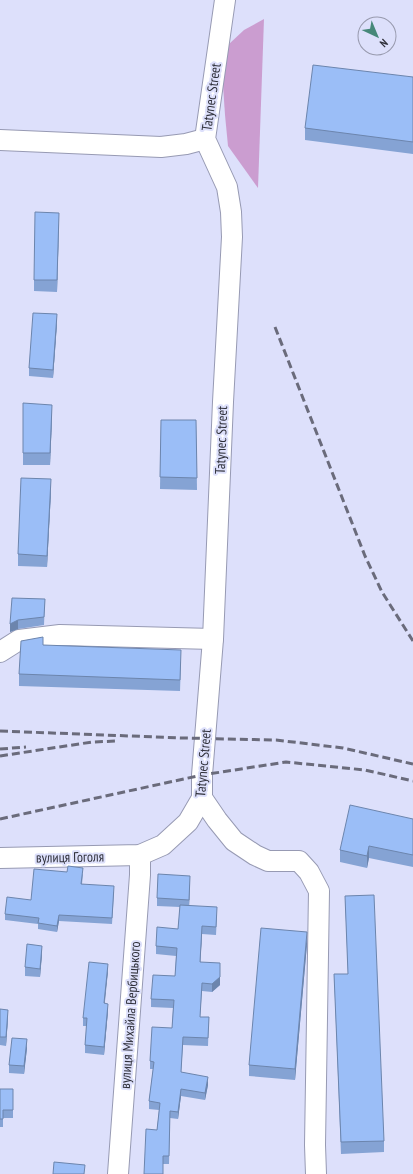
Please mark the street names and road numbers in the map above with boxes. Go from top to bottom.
street label: Tatynec Street [197,62,225,132]
street label: Tatynec Street [211,405,231,474]
street label: Tatynec Street [191,728,215,798]
street label: вулиця Гоголя [36,847,104,867]
street label: вулиця Михайла Вербицького [116,941,144,1089]

